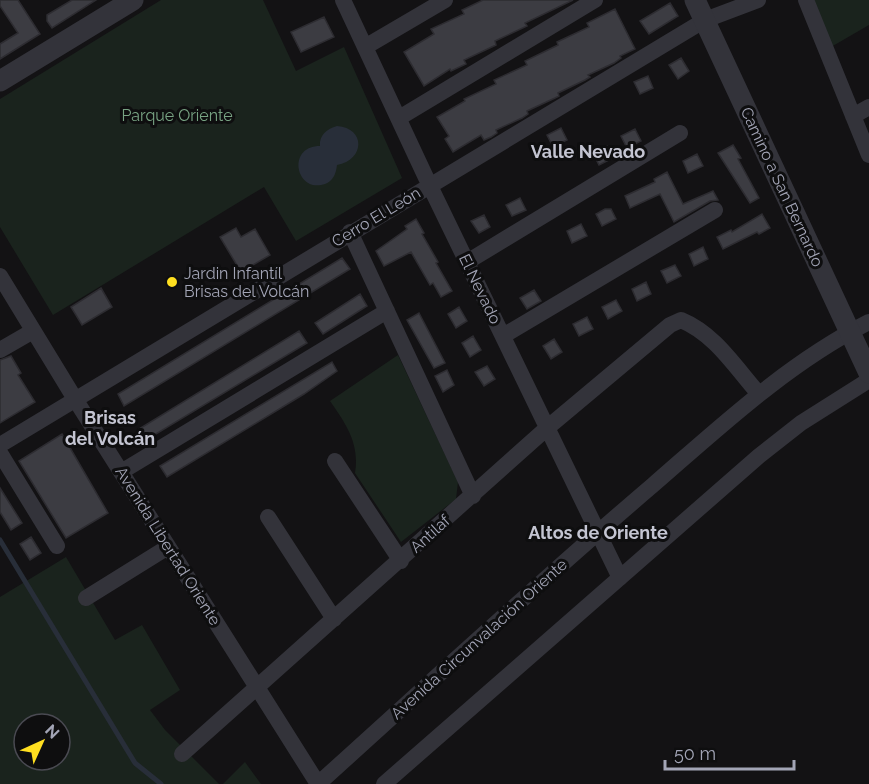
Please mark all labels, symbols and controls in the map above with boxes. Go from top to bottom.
street label: Camino a San Bernardo [737,104,827,270]
park label: Parque Oriente [121,106,233,125]
district label: Valle Nevado [531,141,645,162]
street label: Cerro El León [328,183,424,251]
street label: El Nevado [455,251,505,327]
place label: Jardin Infantíl Brisas del Volcán [184,264,309,301]
marker: Jardin Infantíl Brisas del Volcán [165,275,179,289]
district label: Brisas del Volcán [65,407,155,449]
street label: Avenida Libertad Oriente [111,463,225,629]
street label: Antilaf [406,511,454,557]
district label: Altos de Oriente [528,522,668,543]
street label: Avenida Circunvalación Oriente [387,555,571,723]
north arrow [12,712,72,772]
text: N [41,721,63,743]
scale bar [665,733,794,771]
text: 50 m [674,743,716,764]

